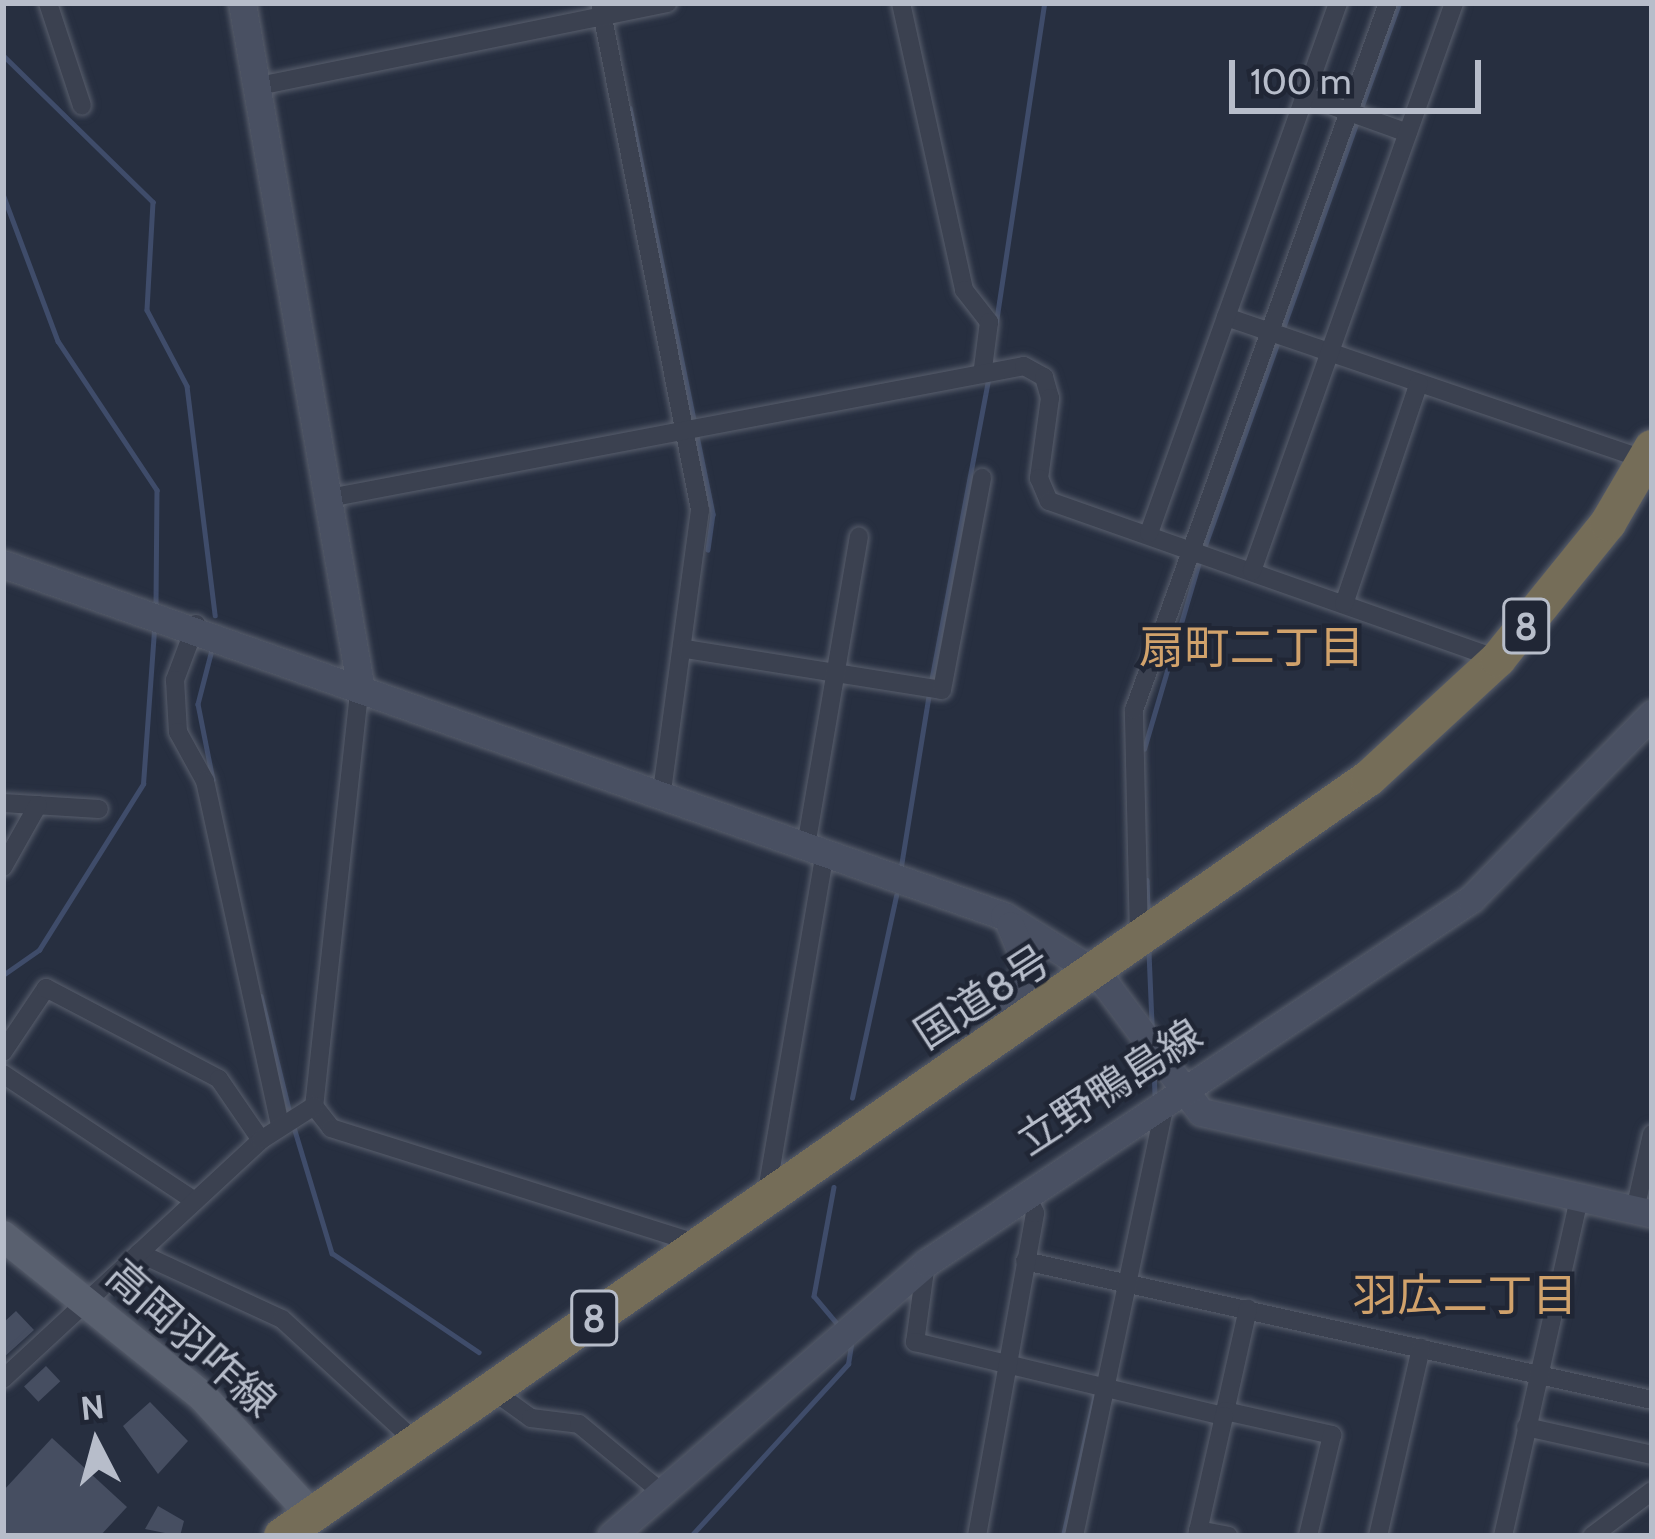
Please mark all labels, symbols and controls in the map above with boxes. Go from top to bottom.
scale bar [1235,36,1487,110]
text: 100 m [1250,59,1352,103]
road number: 8 [1502,593,1550,659]
district label: 扇町二丁目 [1140,621,1364,675]
street label: 国道8号 [905,935,1059,1059]
street label: 立野鴨島線 [1007,1009,1211,1165]
street label: 高岡羽咋線 [96,1249,286,1427]
district label: 羽広二丁目 [1353,1269,1577,1323]
road number: 8 [570,1285,618,1351]
north arrow [36,1383,156,1503]
text: N [79,1386,106,1428]

